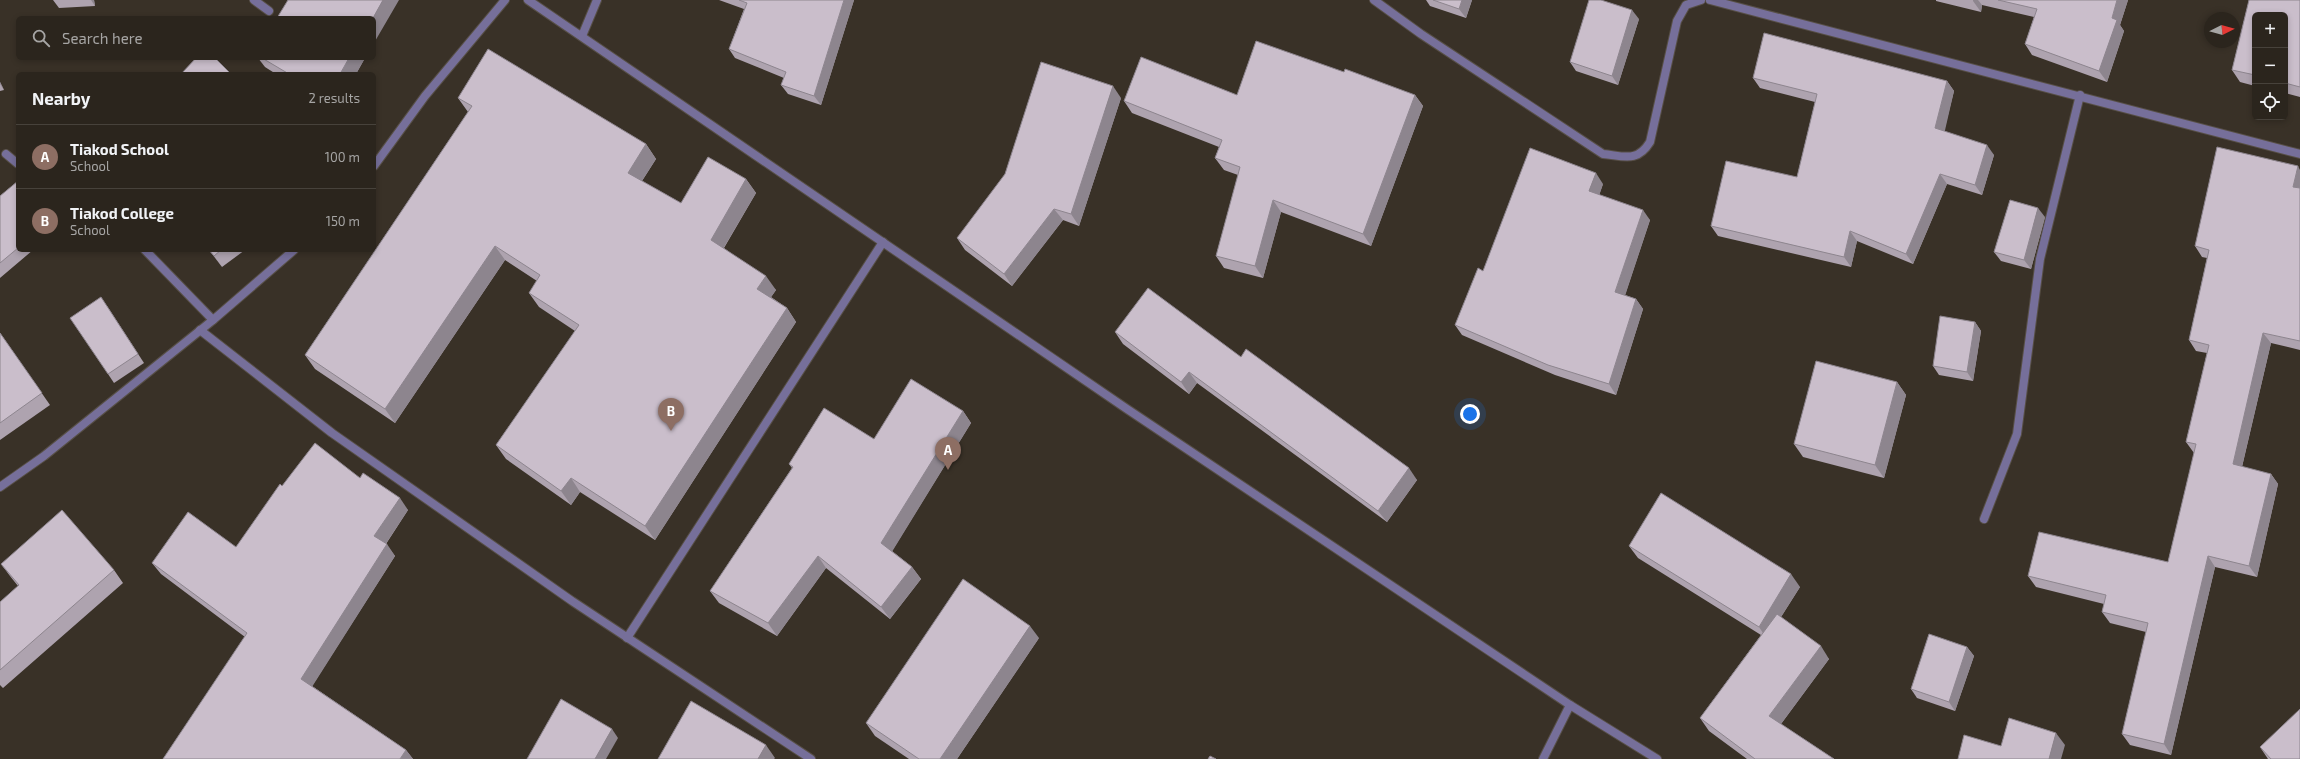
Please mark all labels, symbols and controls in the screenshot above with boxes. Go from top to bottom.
north arrow [2204,12,2240,48]
map controls [2252,12,2288,120]
button: + [2252,12,2288,48]
search box [16,16,376,60]
icon: search [30,27,52,49]
text: Search here [62,29,143,47]
button: − [2252,48,2288,84]
button: locate [2252,84,2288,120]
text: Nearby [32,88,90,108]
text: 2 results [308,90,360,106]
text: Tiakod School [70,140,169,158]
text: A [41,149,49,165]
text: 100 m [325,149,360,165]
text: School [70,158,110,174]
text: Tiakod College [70,204,174,222]
text: B [41,213,49,229]
text: 150 m [326,213,360,229]
text: School [70,222,110,238]
pin: B [658,398,684,431]
your location [1460,404,1480,424]
pin: A [935,437,961,470]

